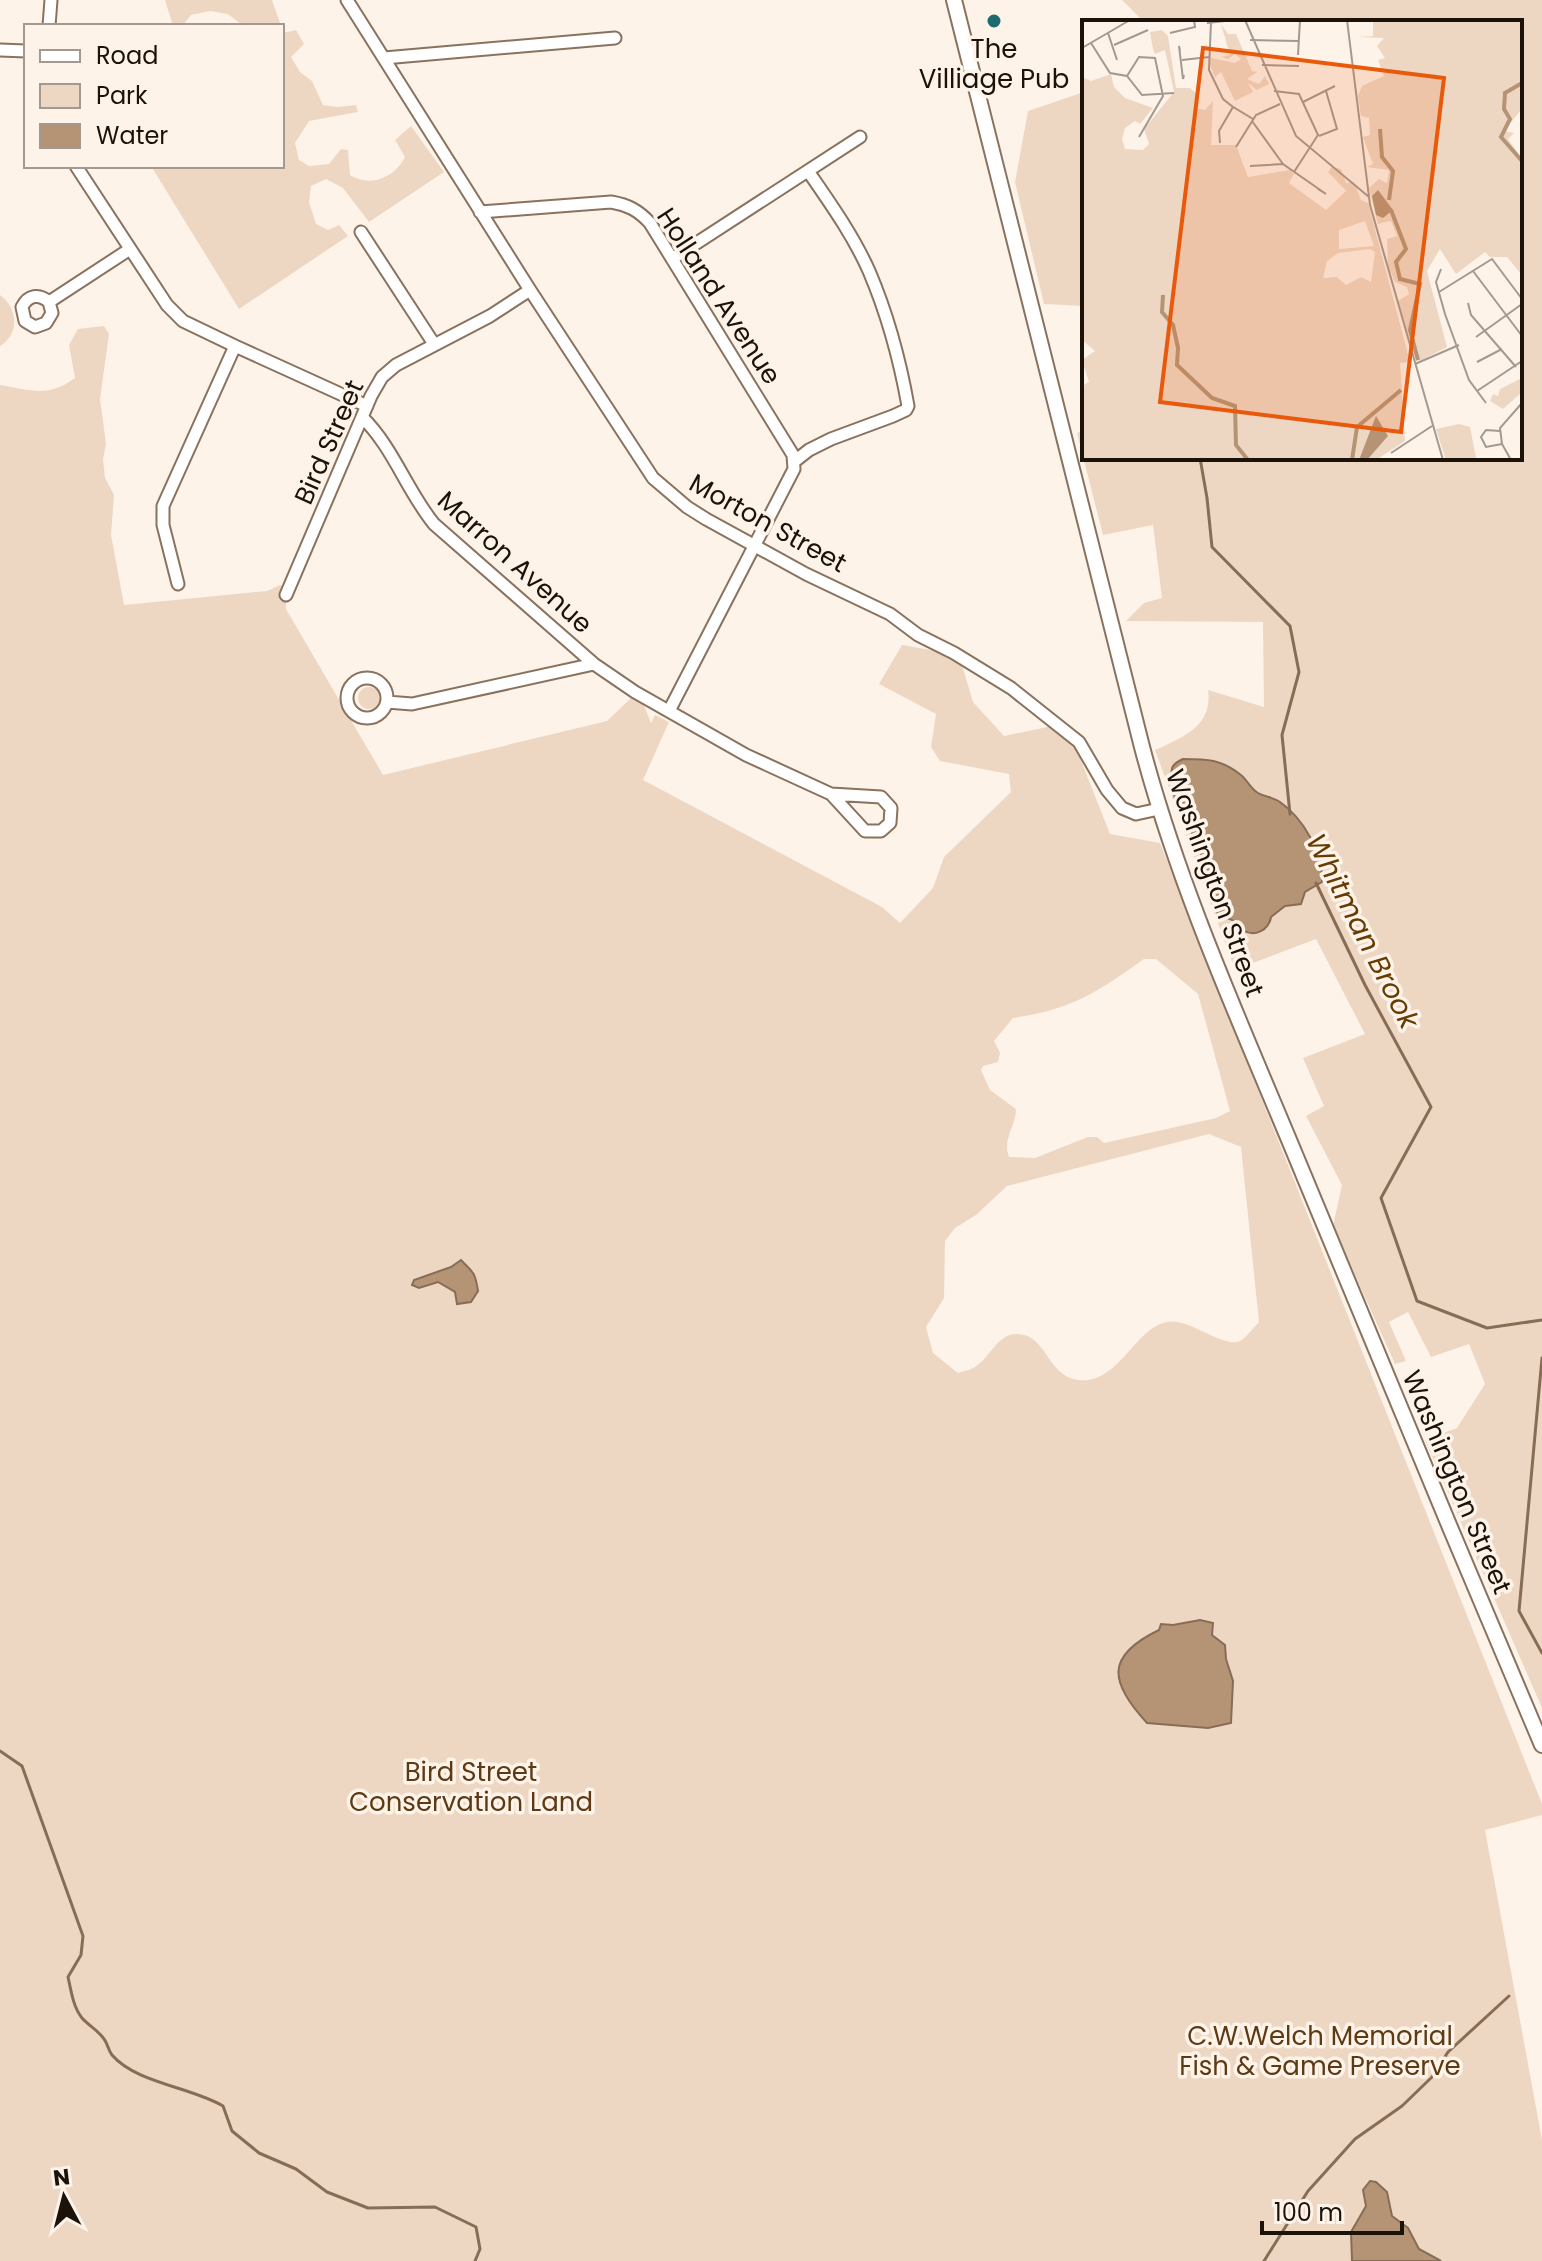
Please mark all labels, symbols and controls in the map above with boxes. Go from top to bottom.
marker: The Villiage Pub [985,12,1003,30]
inset map [1082,20,1522,460]
legend [24,24,284,168]
place label: The Villiage Pub [919,31,1069,97]
text: Road [96,39,158,72]
text: Park [96,79,148,112]
text: Water [96,119,168,152]
street label: Holland Avenue [648,201,790,391]
street label: Bird Street [286,374,372,510]
street label: Morton Street [683,465,853,581]
street label: Marron Avenue [430,483,600,641]
street label: Washington Street [1157,764,1273,1002]
water label: Whitman Brook [1297,827,1429,1037]
street label: Washington Street [1394,1365,1520,1599]
park label: Bird Street Conservation Land [349,1754,593,1820]
park label: C.W.Welch Memorial Fish & Game Preserve [1179,2018,1461,2084]
north arrow [24,2157,104,2237]
text: N [52,2161,72,2194]
scale bar [1262,2185,1402,2235]
text: 100 m [1274,2196,1343,2229]

